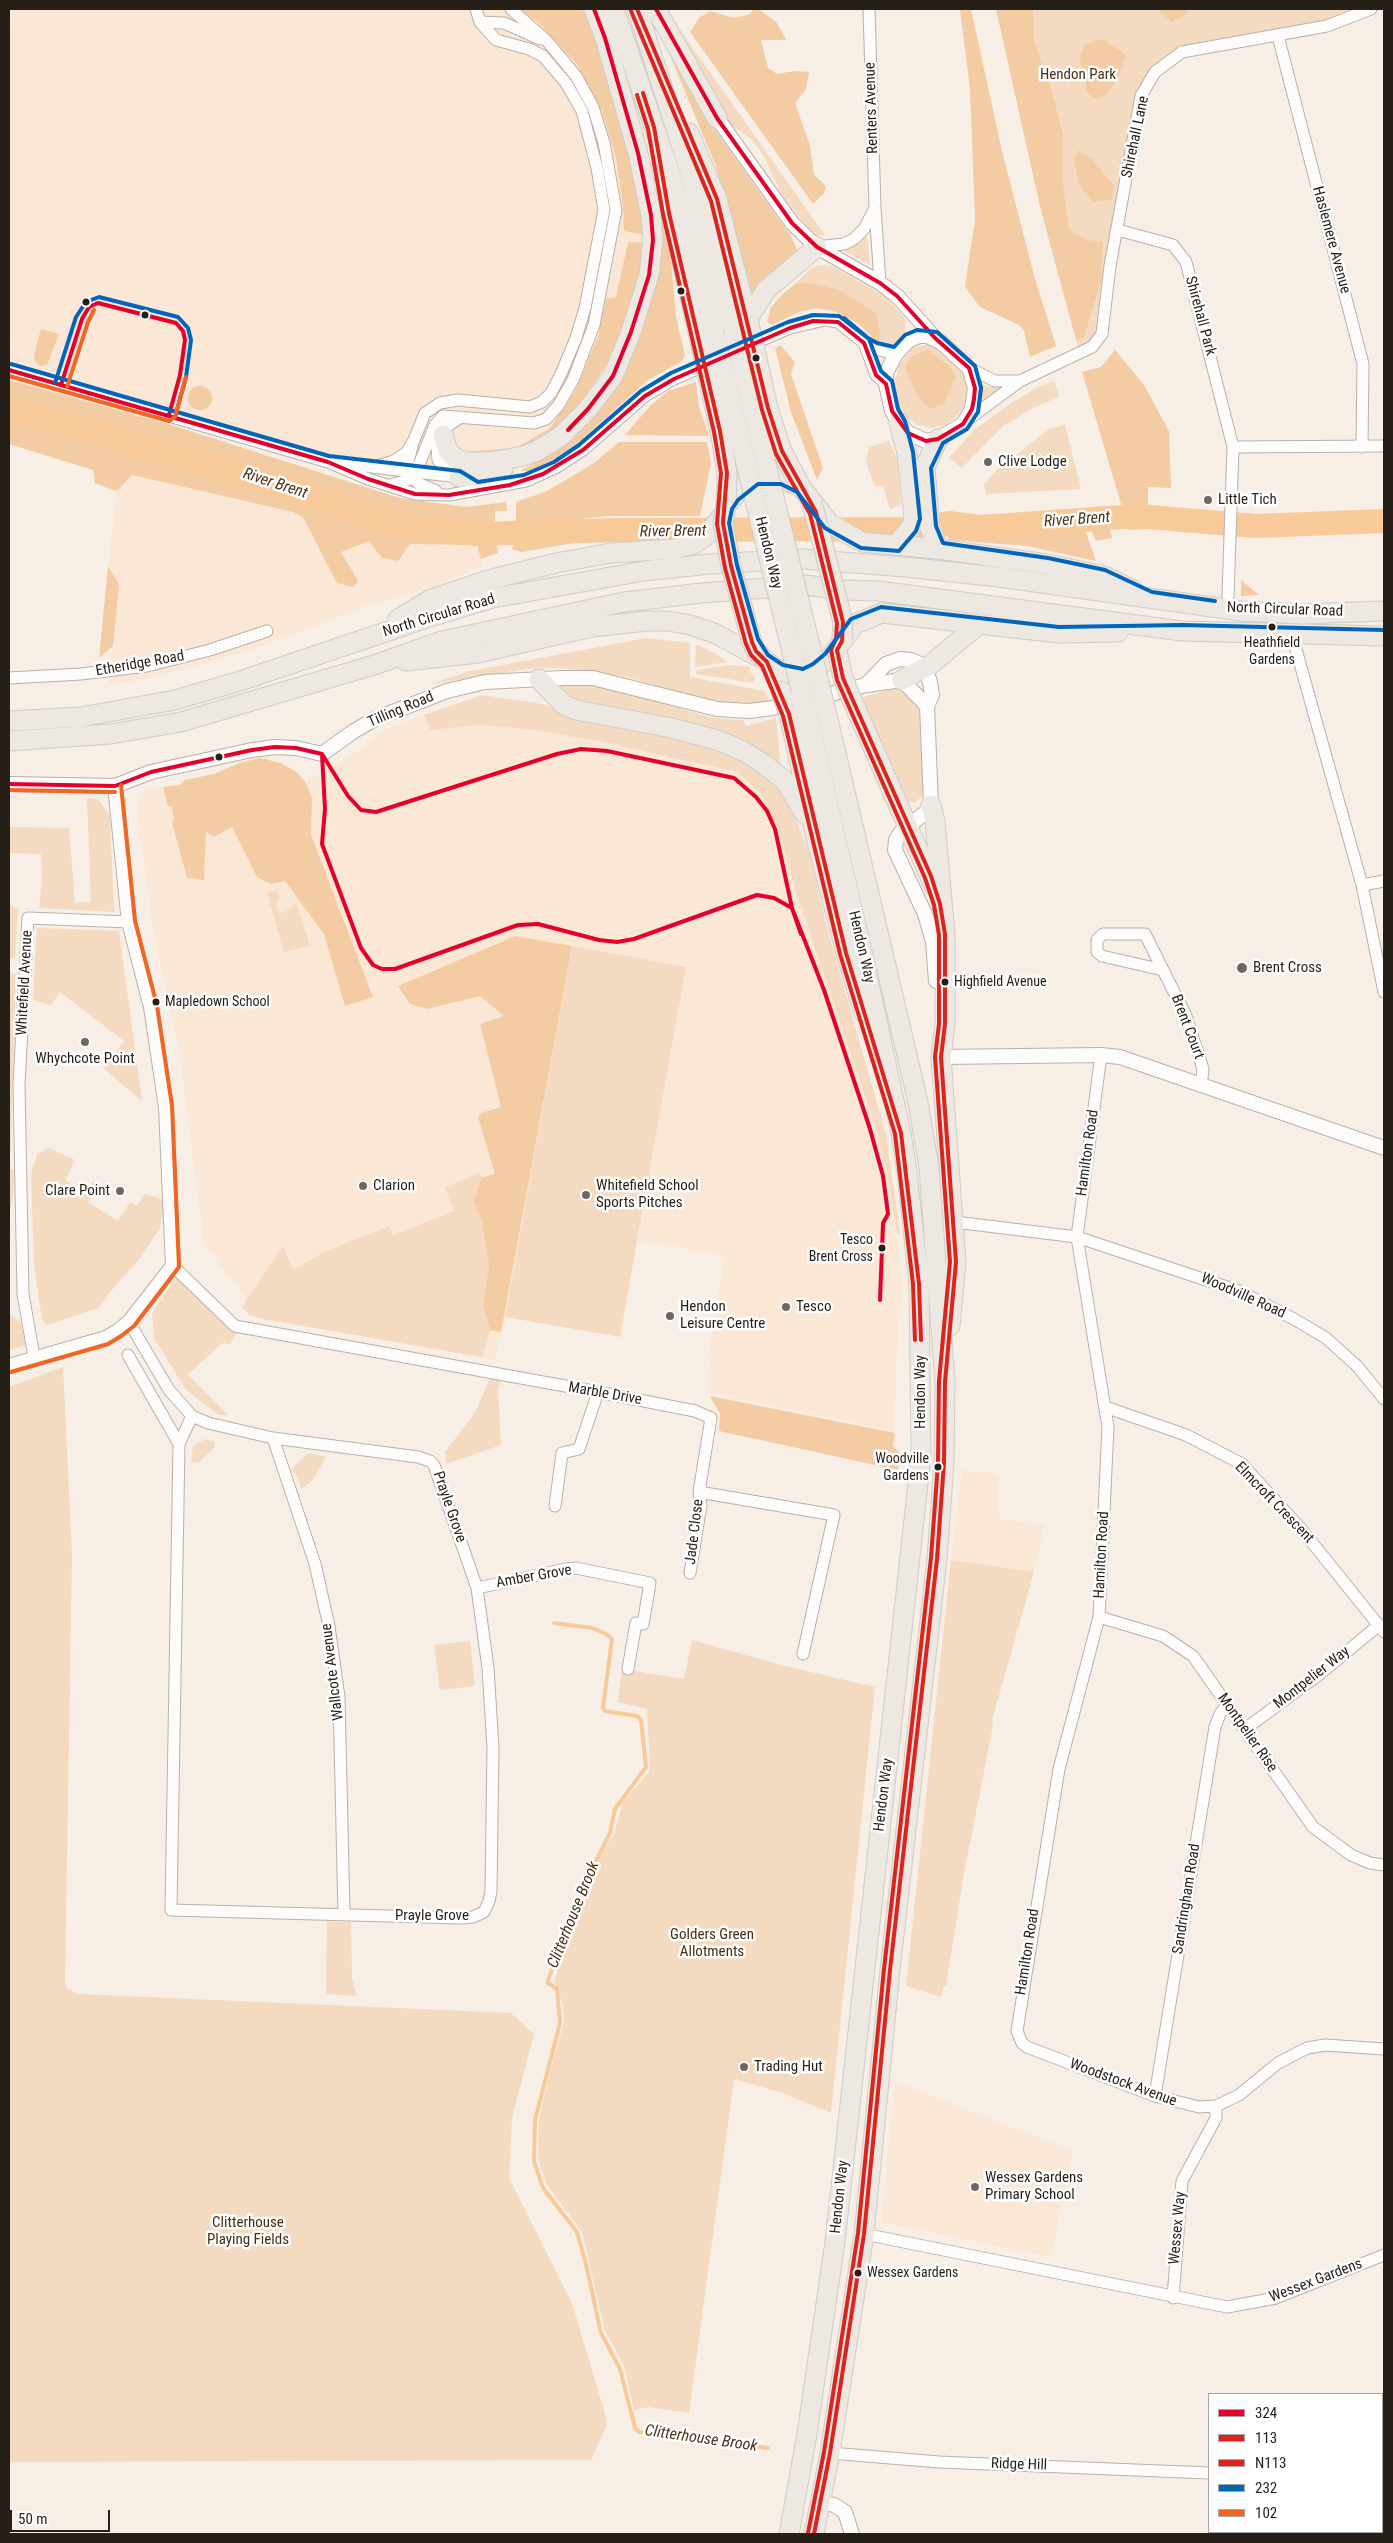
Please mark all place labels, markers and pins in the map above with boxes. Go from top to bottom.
unlabelled marker [676,286,686,296]
unlabelled marker [81,297,91,307]
unlabelled marker [140,310,150,320]
unlabelled marker [751,353,761,363]
place label: Clive Lodge [998,453,1067,471]
marker: Clive Lodge [982,456,994,468]
place label: Little Tich [1218,491,1277,509]
marker: Little Tich [1202,494,1214,506]
marker: Heathfield Gardens [1267,622,1277,632]
place label: Heathfield Gardens [1244,635,1300,668]
unlabelled marker [214,752,224,762]
place label: Brent Cross [1253,959,1322,977]
marker: Brent Cross [1235,961,1249,975]
place label: Highfield Avenue [954,974,1047,990]
marker: Highfield Avenue [940,977,950,987]
place label: Mapledown School [165,994,270,1010]
marker: Mapledown School [151,997,161,1007]
marker: Whychcote Point [79,1036,91,1048]
place label: Whychcote Point [35,1050,135,1068]
place label: Clarion [373,1177,415,1195]
place label: Whitefield School Sports Pitches [596,1177,699,1212]
marker: Clarion [357,1180,369,1192]
place label: Clare Point [45,1182,110,1200]
marker: Clare Point [114,1185,126,1197]
marker: Whitefield School Sports Pitches [580,1189,592,1201]
place label: Tesco Brent Cross [809,1232,873,1264]
marker: Tesco Brent Cross [877,1243,887,1253]
place label: Hendon Leisure Centre [680,1298,765,1333]
place label: Tesco [796,1298,831,1316]
marker: Tesco [780,1301,792,1313]
marker: Hendon Leisure Centre [664,1310,676,1322]
place label: Woodville Gardens [875,1451,929,1484]
marker: Woodville Gardens [933,1462,943,1472]
place label: Trading Hut [754,2058,823,2076]
marker: Trading Hut [738,2061,750,2073]
place label: Wessex Gardens Primary School [985,2169,1083,2204]
marker: Wessex Gardens Primary School [969,2181,981,2193]
place label: Wessex Gardens [867,2265,958,2281]
marker: Wessex Gardens [853,2268,863,2278]

